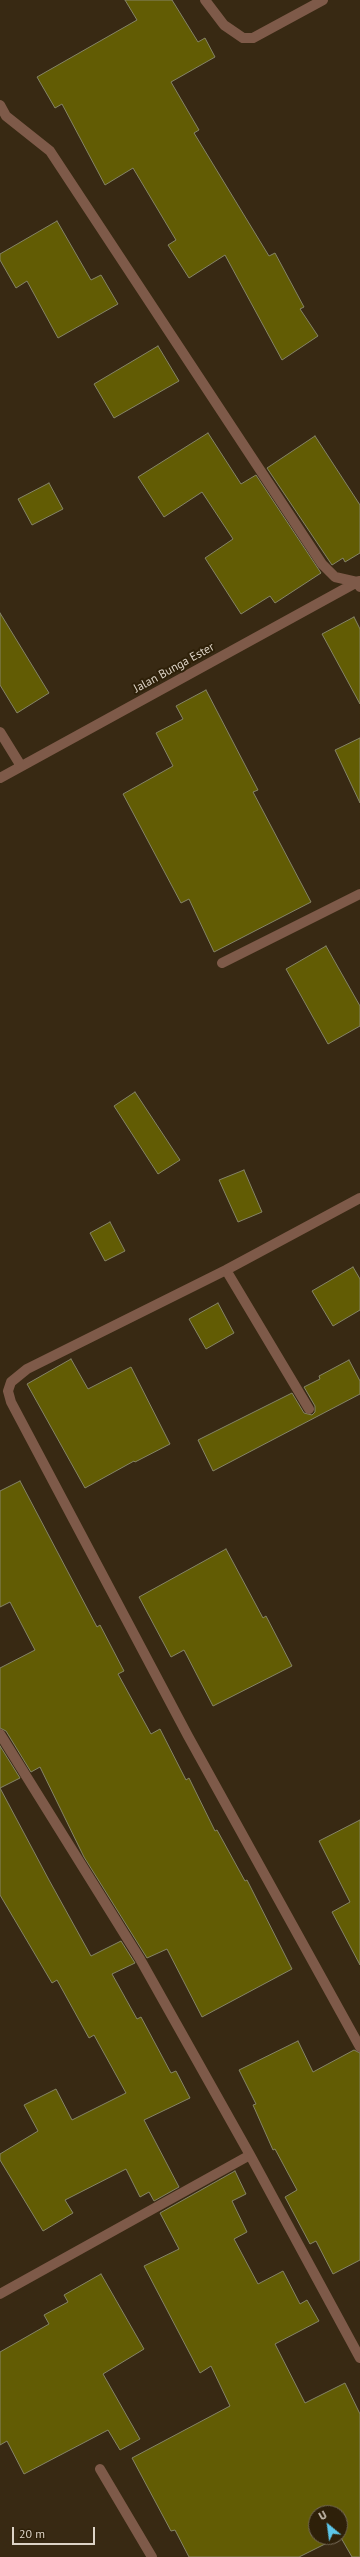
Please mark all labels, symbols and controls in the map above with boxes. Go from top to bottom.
street label: Jalan Bunga Ester [131,640,217,696]
north arrow [308,2505,348,2545]
text: U [316,2508,329,2523]
scale bar [14,2519,97,2545]
text: 20 m [19,2526,45,2541]

